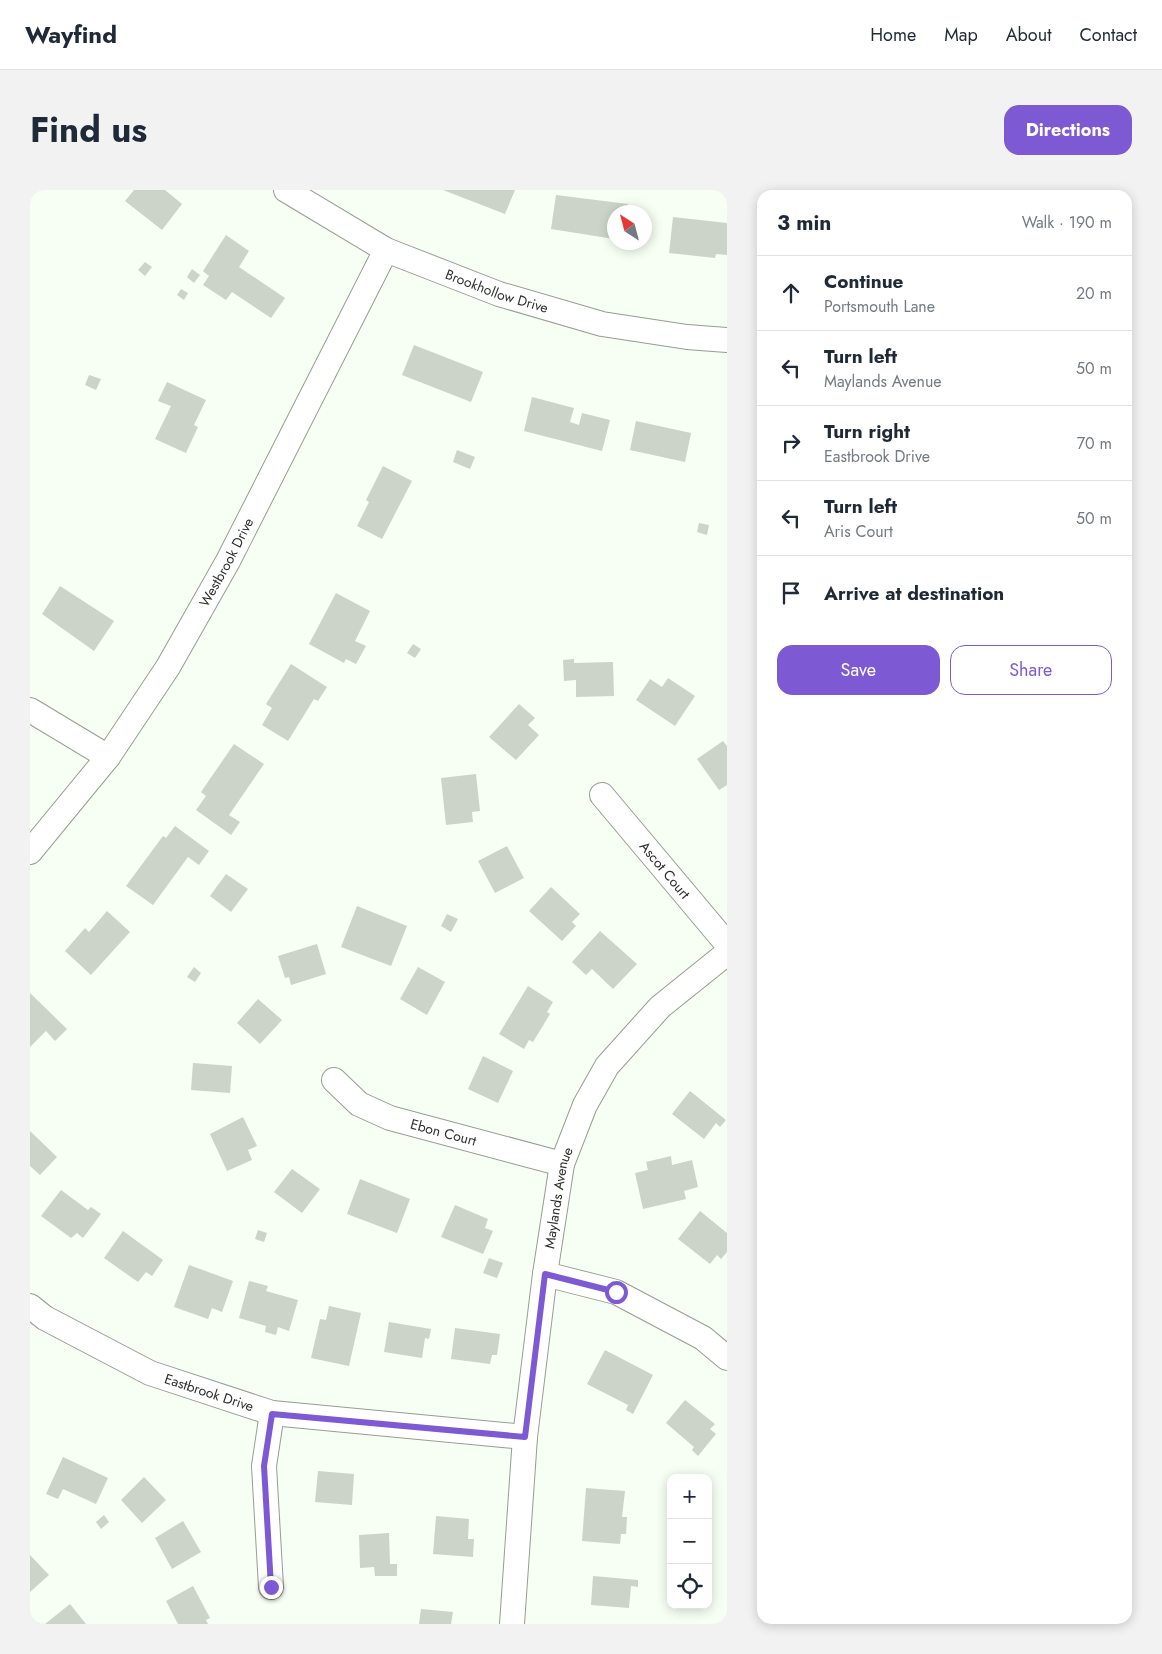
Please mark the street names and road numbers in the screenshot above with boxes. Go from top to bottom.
street label: Brookhollow Drive [443,264,551,318]
street label: Westbrook Drive [194,514,258,610]
street label: Ascot Court [635,837,695,904]
street label: Ebon Court [408,1114,479,1151]
street label: Maylands Avenue [539,1144,578,1250]
street label: Eastbrook Drive [162,1368,256,1416]

